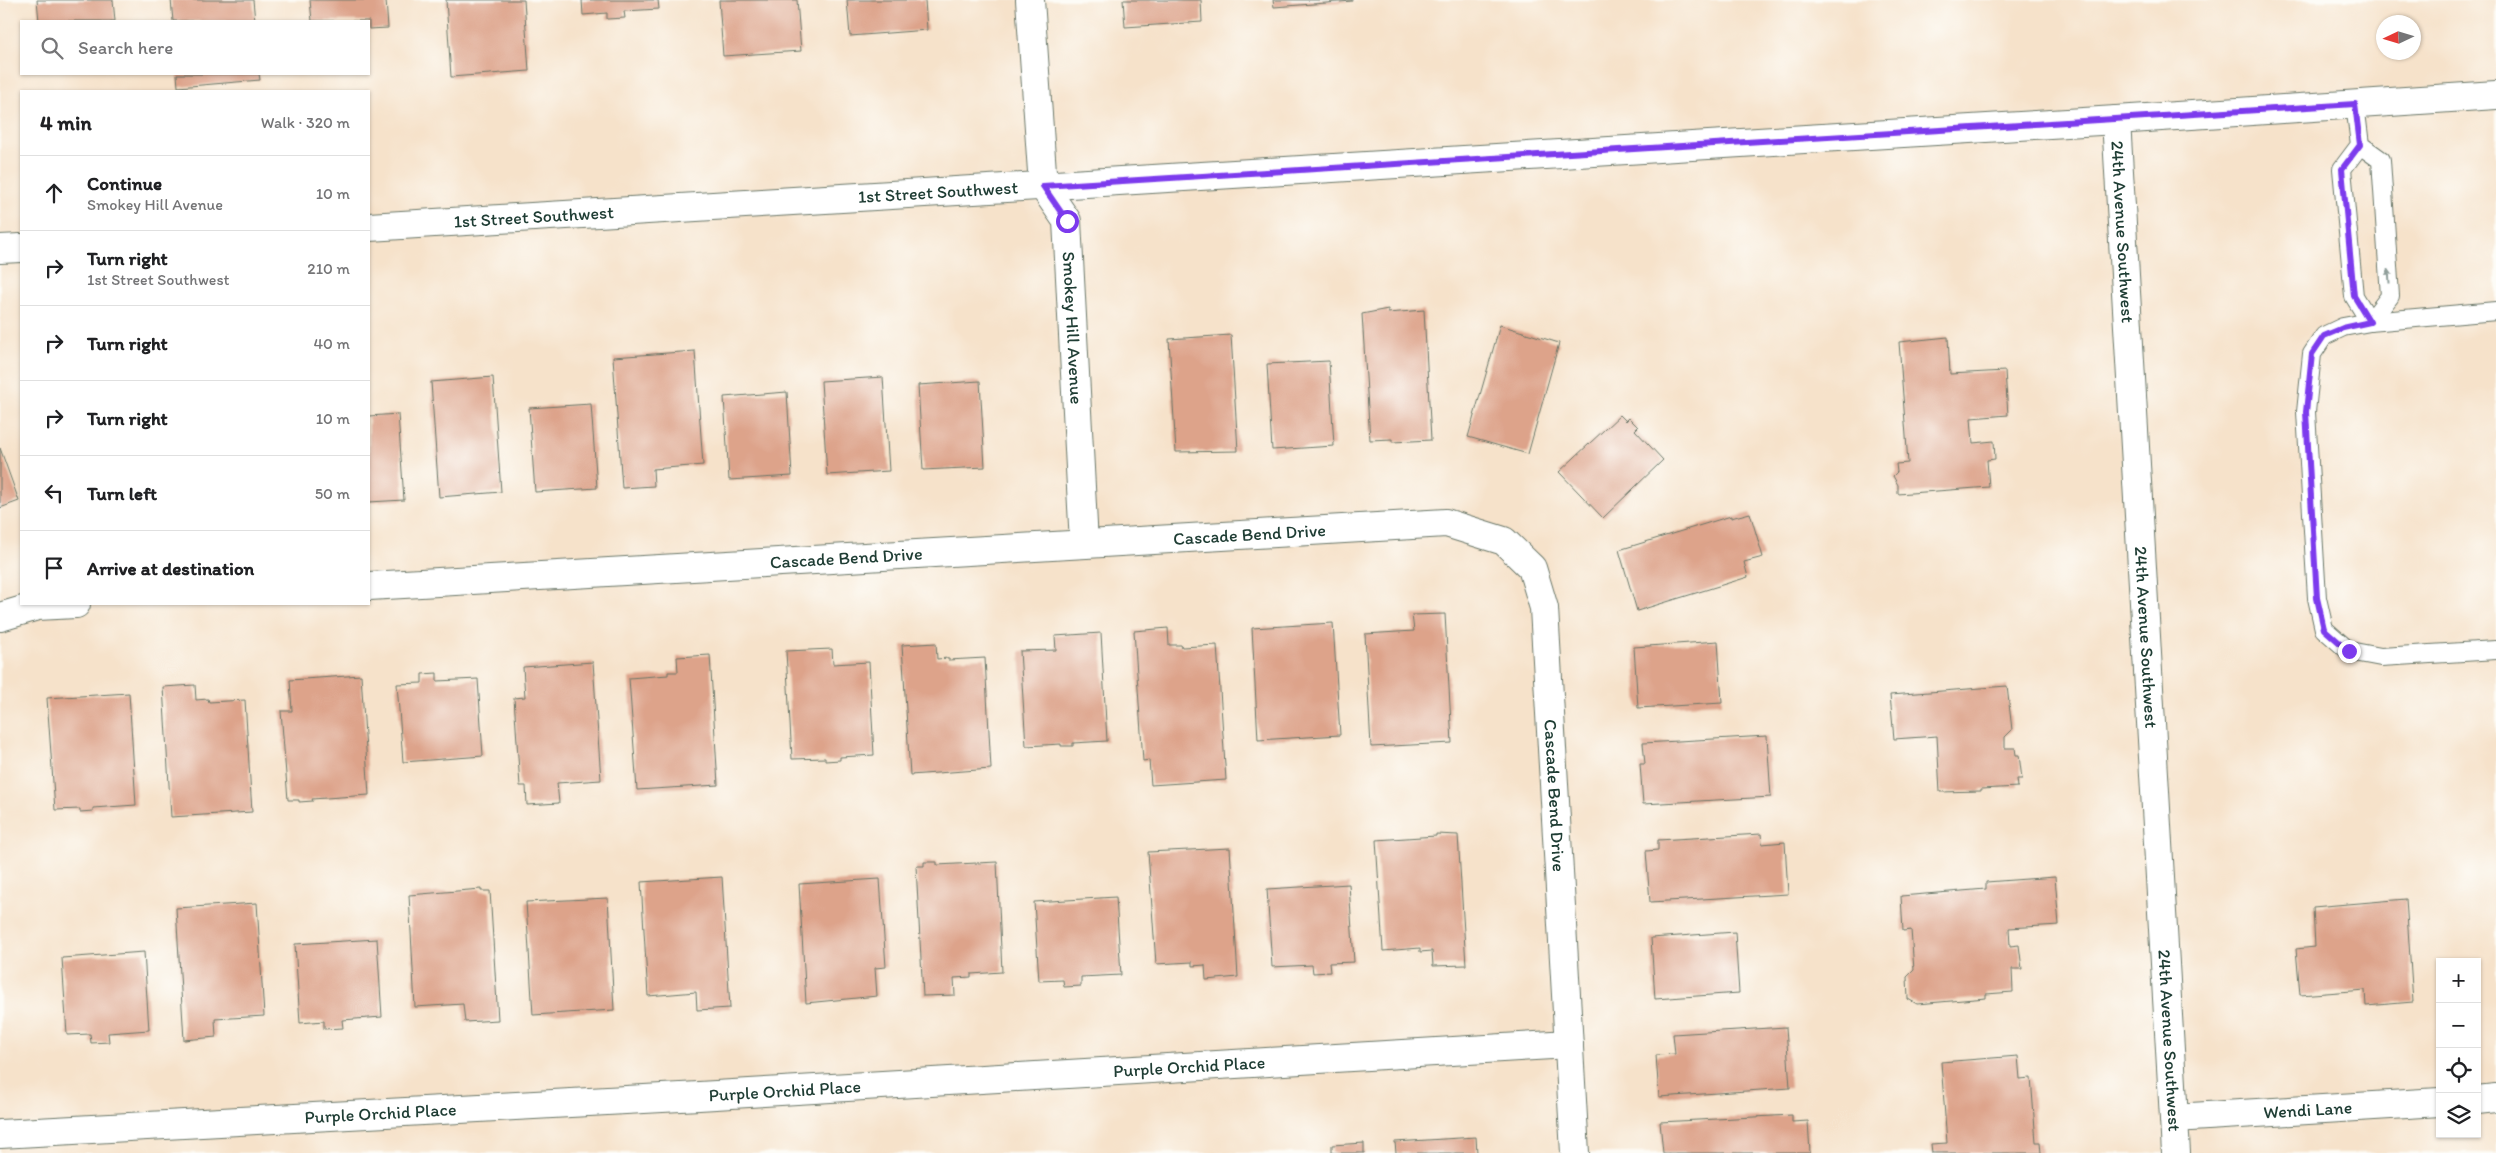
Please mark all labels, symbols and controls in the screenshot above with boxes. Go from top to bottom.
north arrow [2376,15,2421,60]
search box [20,20,370,75]
icon: search [38,34,66,62]
text: Search here [78,36,173,59]
text: 4 min [40,110,92,135]
text: Walk · 320 m [261,113,350,132]
street label: 24th Avenue Southwest [2106,140,2139,324]
text: Continue [87,172,162,195]
street label: 1st Street Southwest [857,176,1019,208]
icon: ahead [40,179,68,207]
text: 10 m [316,184,350,203]
text: Smokey Hill Avenue [87,195,223,214]
street label: 1st Street Southwest [453,201,615,233]
route start [1056,210,1079,233]
text: Turn right [87,247,168,270]
street label: Smokey Hill Avenue [1058,251,1088,405]
icon: right [40,254,68,282]
text: 210 m [307,259,350,278]
one-way arrow [2385,268,2393,284]
text: 1st Street Southwest [87,270,230,289]
icon: right [40,329,68,357]
text: Turn right [87,332,168,355]
text: 40 m [313,334,350,353]
icon: right [40,404,68,432]
text: Turn right [87,407,168,430]
text: 10 m [316,409,350,428]
icon: left [40,479,68,507]
text: Turn left [87,482,157,505]
text: 50 m [315,484,350,503]
street label: Cascade Bend Drive [1173,519,1326,550]
street label: Cascade Bend Drive [769,543,923,574]
street label: 24th Avenue Southwest [2130,545,2162,729]
icon: arrive [40,554,68,582]
text: Arrive at destination [87,557,254,580]
route end [2338,640,2361,663]
street label: Cascade Bend Drive [1539,719,1570,872]
street label: 24th Avenue Southwest [2153,949,2186,1132]
map controls [2436,958,2481,1138]
button: + [2436,958,2481,1003]
button: − [2436,1003,2481,1048]
button: locate [2436,1048,2481,1093]
street label: Purple Orchid Place [1112,1051,1266,1082]
street label: Purple Orchid Place [708,1075,862,1106]
button: layers [2436,1093,2481,1138]
street label: Wendi Lane [2263,1096,2353,1124]
street label: Purple Orchid Place [304,1098,457,1128]

